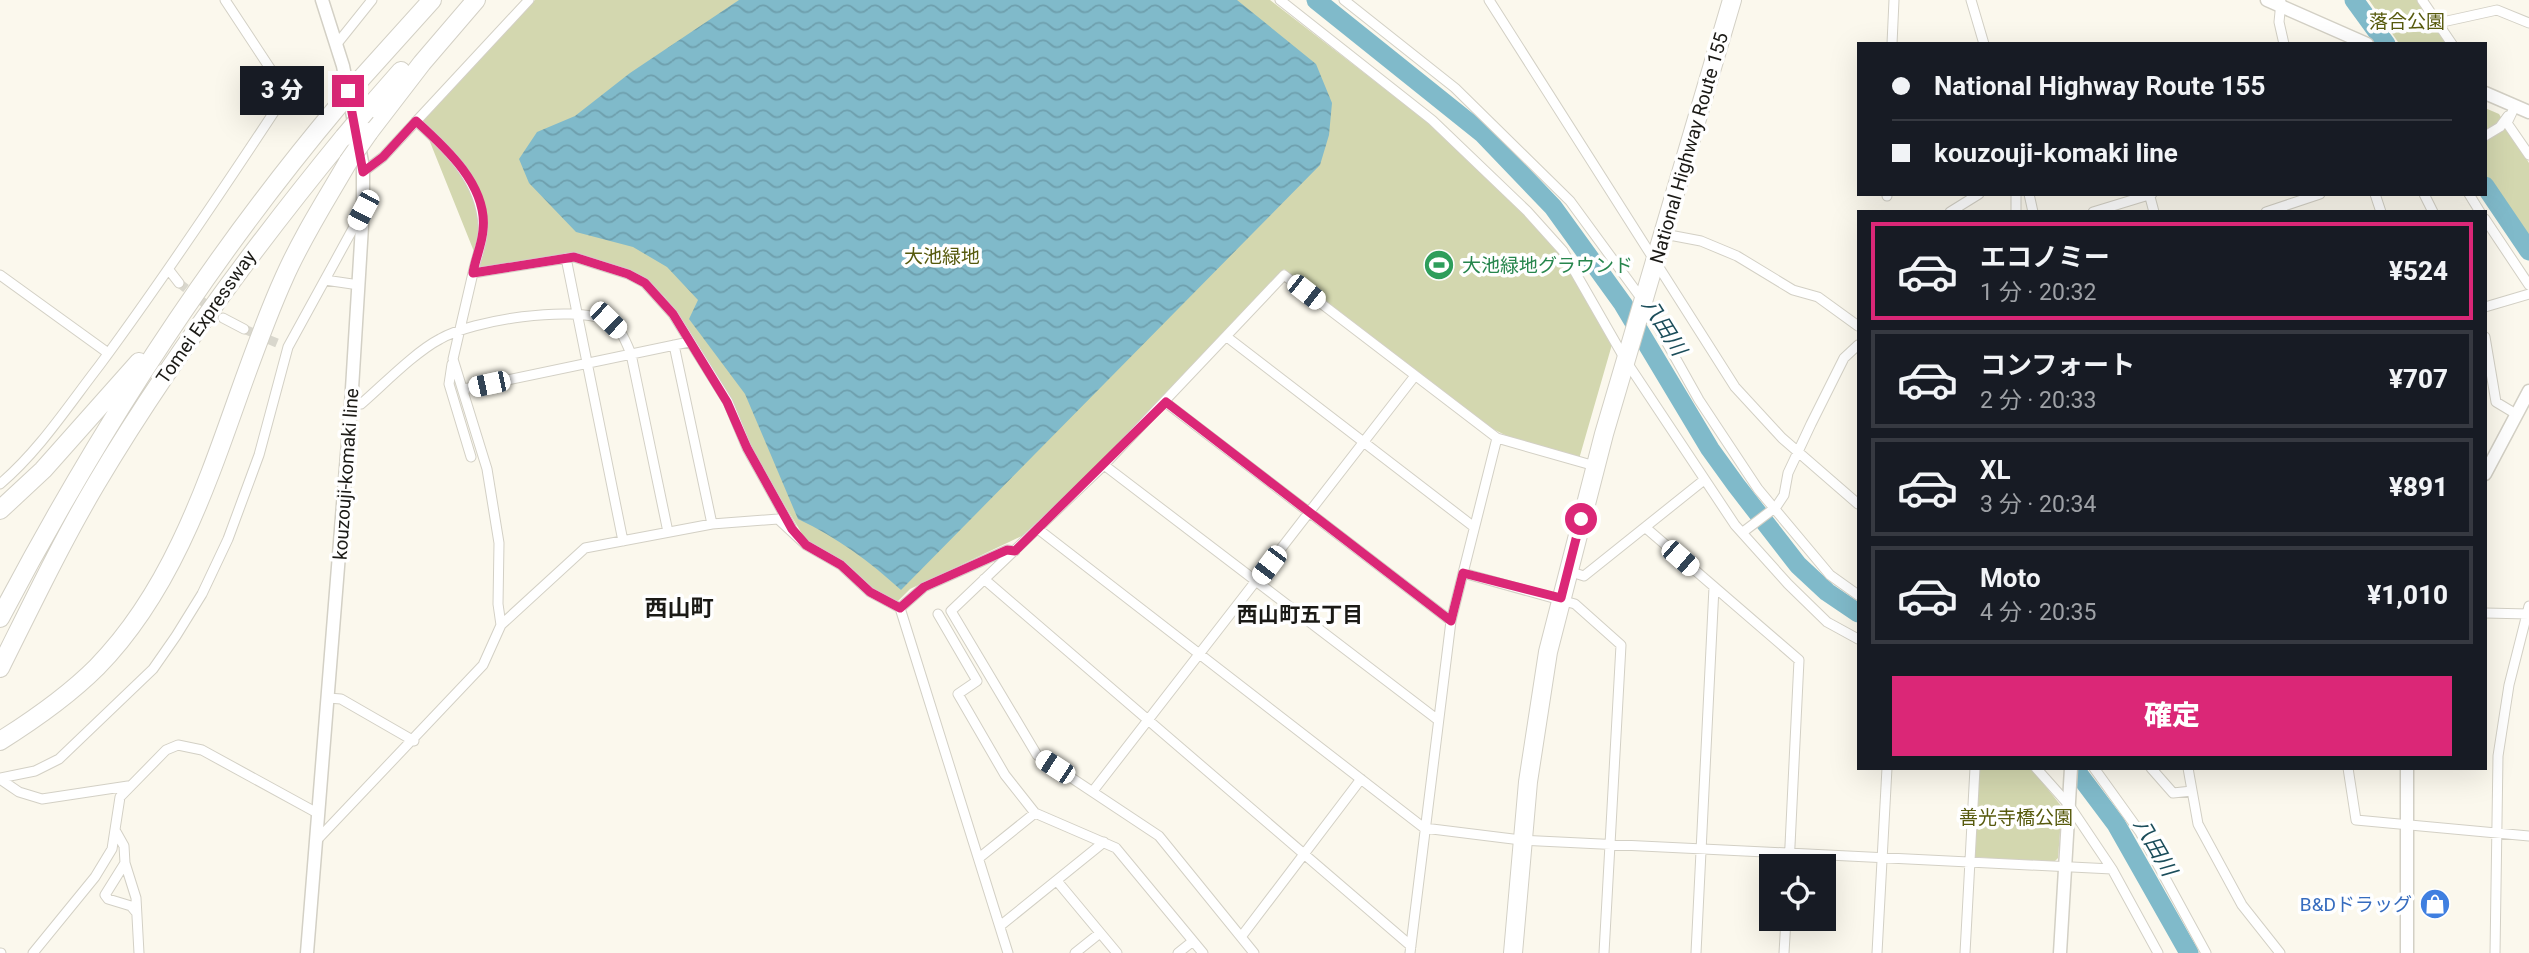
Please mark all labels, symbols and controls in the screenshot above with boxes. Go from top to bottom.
park label: 落合公園 [2369,10,2445,33]
street label: National Highway Route 155 [1645,30,1733,266]
callout: 3 分 [240,66,324,116]
text: National Highway Route 155 [1934,71,2265,101]
route end [332,75,364,107]
text: 3 分 [261,77,303,104]
text: kouzouji-komaki line [1934,138,2178,168]
car [344,187,383,233]
icon: car [1896,240,1959,303]
text: エコノミー [1980,242,2110,272]
park label: 大池緑地 [904,245,980,268]
street label: Tomei Expressway [151,246,261,388]
sports icon: 大池緑地グラウンド [1422,248,1456,282]
place label: 大池緑地グラウンド [1462,254,1633,277]
text: ¥524 [2389,256,2448,286]
car [1283,271,1330,313]
text: 1 分 · 20:32 [1980,279,2096,306]
water label: 八田川 [1637,294,1692,362]
car [586,298,631,342]
icon: car [1896,348,1959,411]
text: コンフォート [1980,350,2135,380]
text: ¥707 [2389,364,2448,394]
car [467,369,512,399]
street label: kouzouji-komaki line [329,387,363,561]
text: 2 分 · 20:33 [1980,387,2096,414]
text: XL [1980,455,2011,485]
icon: car [1896,456,1959,519]
text: ¥891 [2389,472,2448,502]
text: 3 分 · 20:34 [1980,491,2096,518]
route start [1565,503,1597,535]
car [1658,536,1703,580]
car [1248,542,1291,588]
text: Moto [1980,563,2041,593]
icon: car [1896,564,1959,627]
text: ¥1,010 [2367,580,2448,610]
district label: 西山町 [645,595,714,622]
text: 4 分 · 20:35 [1980,599,2096,626]
district label: 西山町五丁目 [1237,603,1363,627]
button: 確定 [1892,676,2452,756]
car [1032,747,1079,787]
park label: 善光寺橋公園 [1959,806,2073,829]
water label: 八田川 [2129,814,2182,882]
map controls [1759,854,1836,931]
button: locate [1759,854,1836,931]
shop icon: B&Dドラッグ [2418,887,2452,921]
place label: B&Dドラッグ [2300,893,2412,916]

